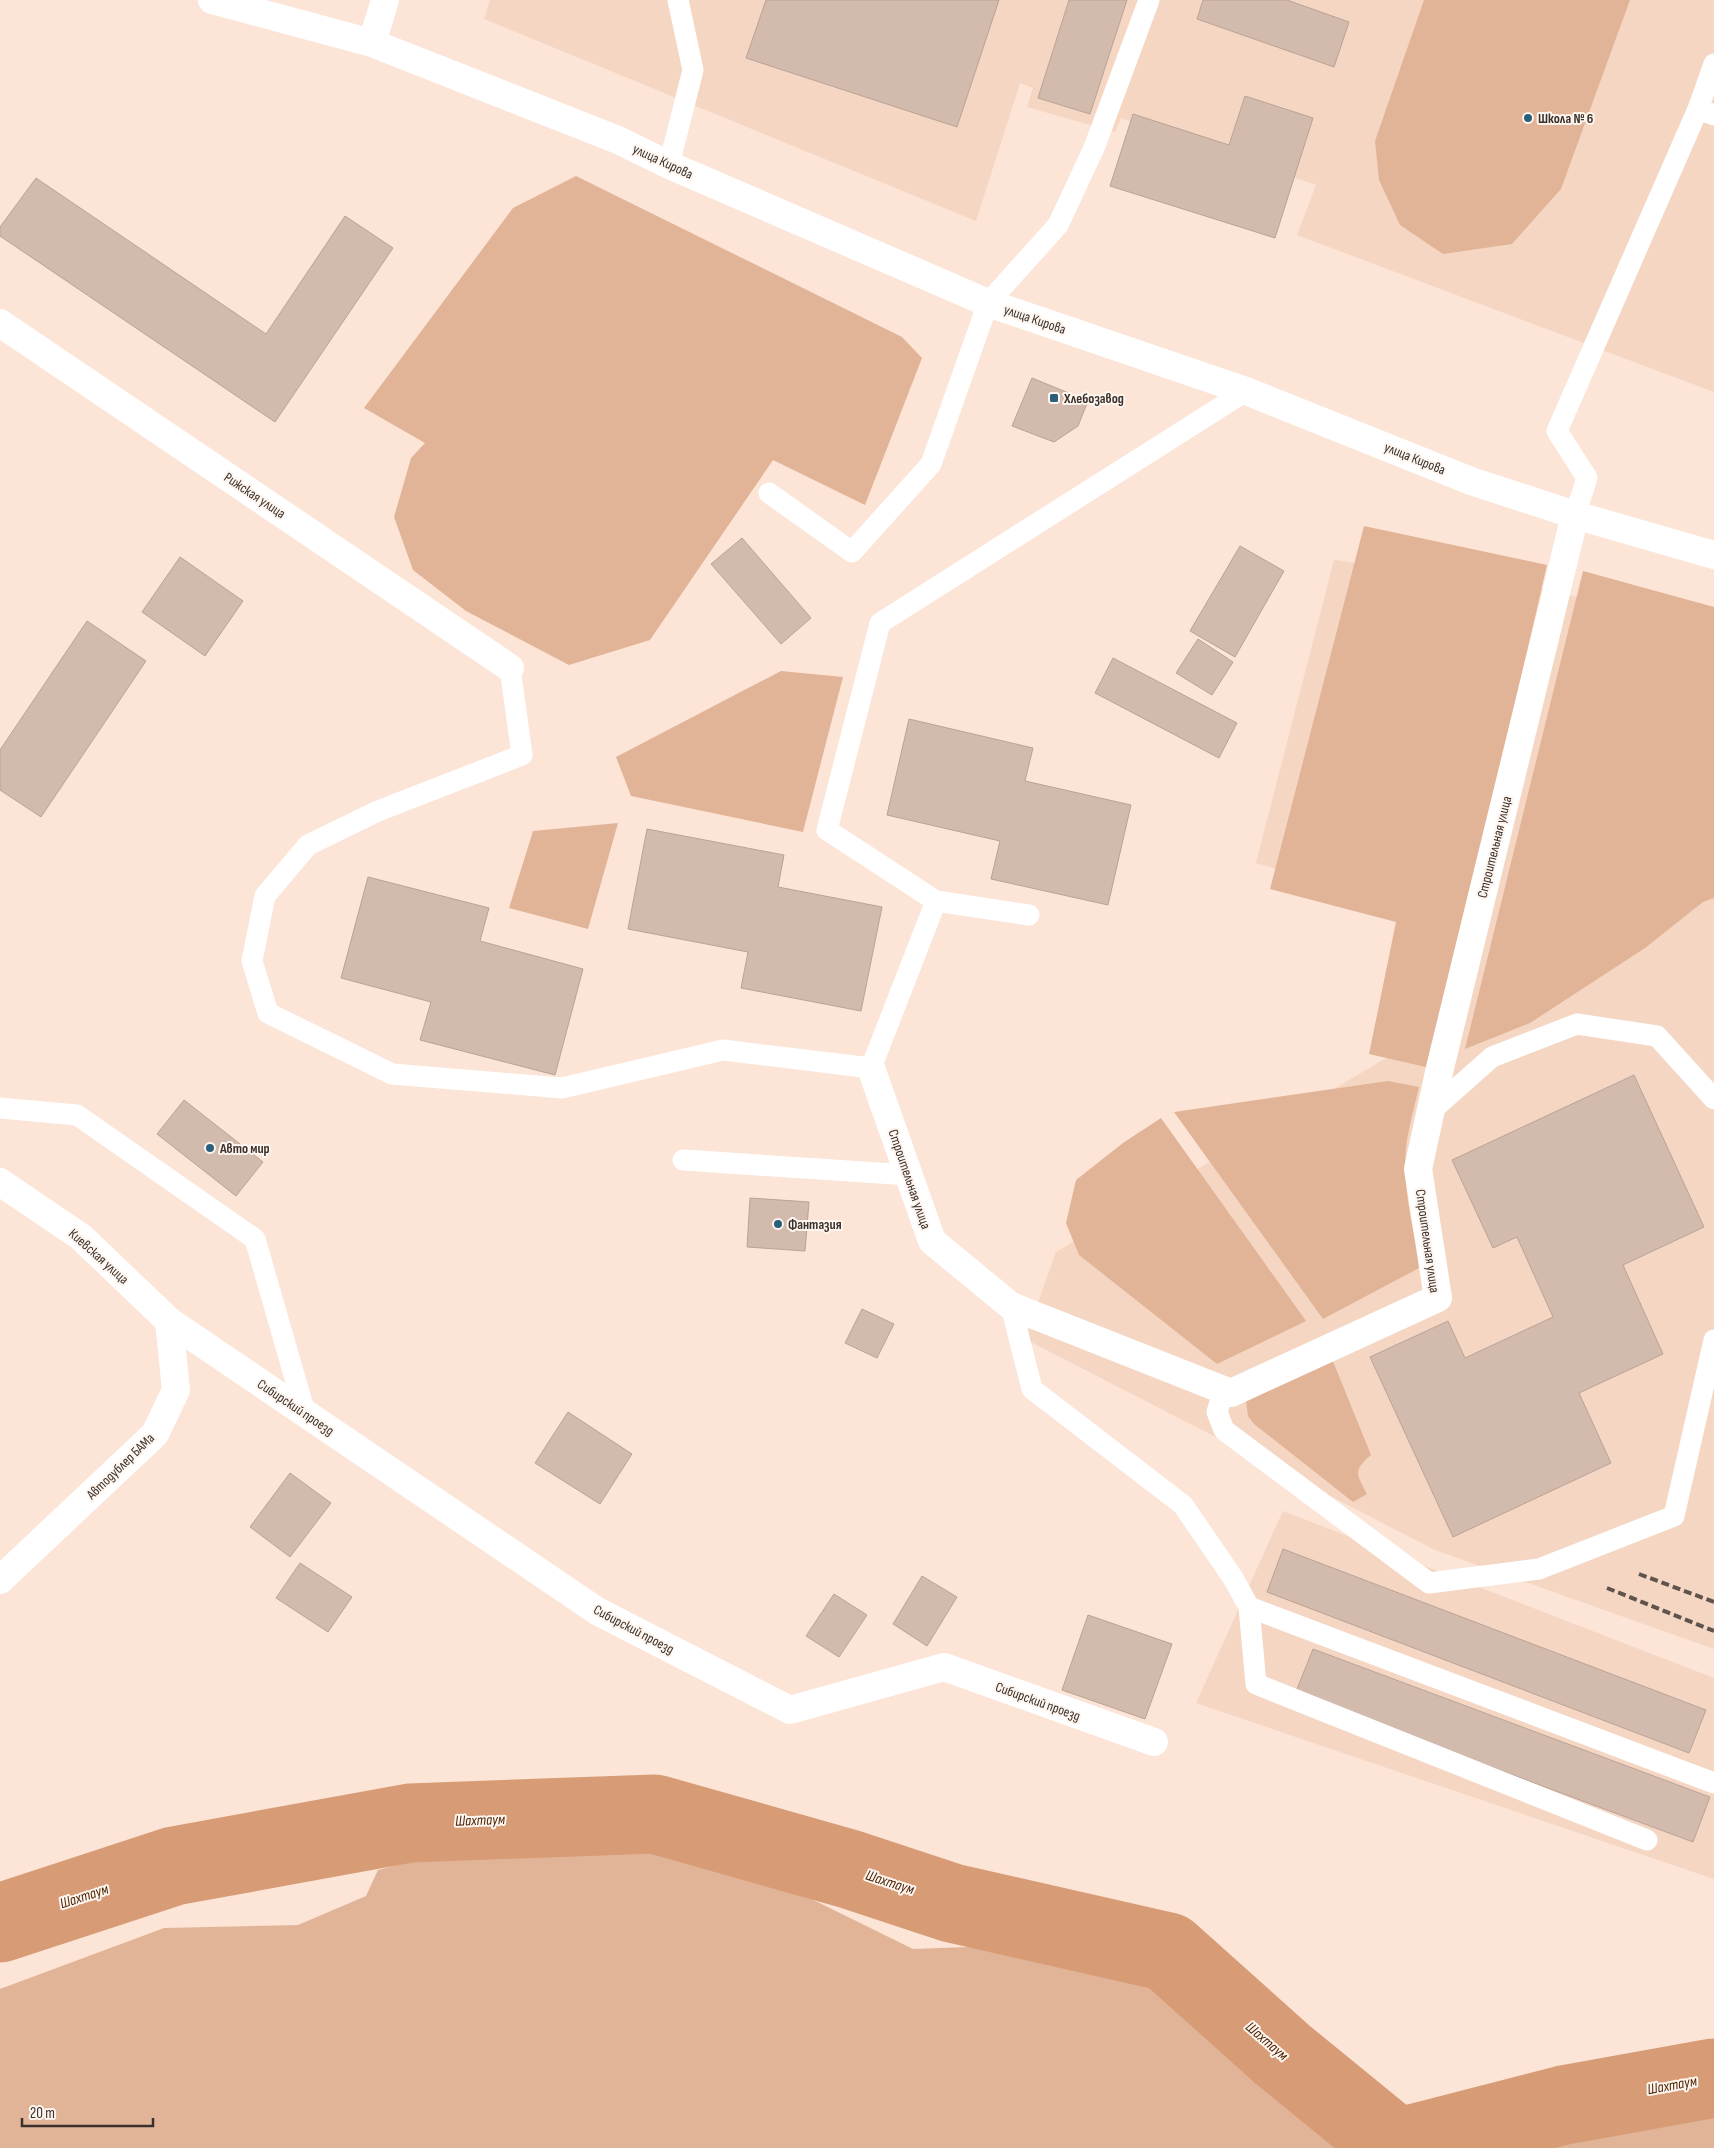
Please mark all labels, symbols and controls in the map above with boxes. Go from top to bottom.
place label: Школа № 6 [1538,110,1594,127]
marker: Школа № 6 [1522,112,1534,124]
street label: улица Кирова [630,140,696,183]
street label: улица Кирова [1002,301,1068,338]
place label: Хлебозавод [1063,390,1124,407]
marker: Хлебозавод [1048,392,1060,404]
street label: улица Кирова [1382,439,1448,478]
street label: Рижская улица [221,469,289,522]
street label: Строительная улица [1474,794,1515,900]
street label: Строительная улица [884,1127,935,1231]
place label: Авто мир [219,1140,270,1157]
marker: Авто мир [204,1142,216,1154]
street label: Строительная улица [1412,1188,1443,1294]
place label: Фантазия [788,1216,842,1233]
marker: Фантазия [772,1218,784,1230]
street label: Киевская улица [65,1225,132,1288]
street label: Сибирский проезд [254,1375,337,1439]
street label: Автодублер БАМа [82,1430,158,1504]
street label: Сибирский проезд [590,1601,677,1658]
street label: Сибирский проезд [993,1678,1083,1725]
water label: Шахтаум [455,1810,506,1831]
water label: Шахтаум [863,1866,917,1899]
water label: Шахтаум [57,1879,112,1913]
water label: Шахтаум [1242,2018,1292,2065]
water label: Шахтаум [1646,2072,1699,2099]
scale bar [22,2096,154,2128]
text: 20 m [30,2104,55,2123]

